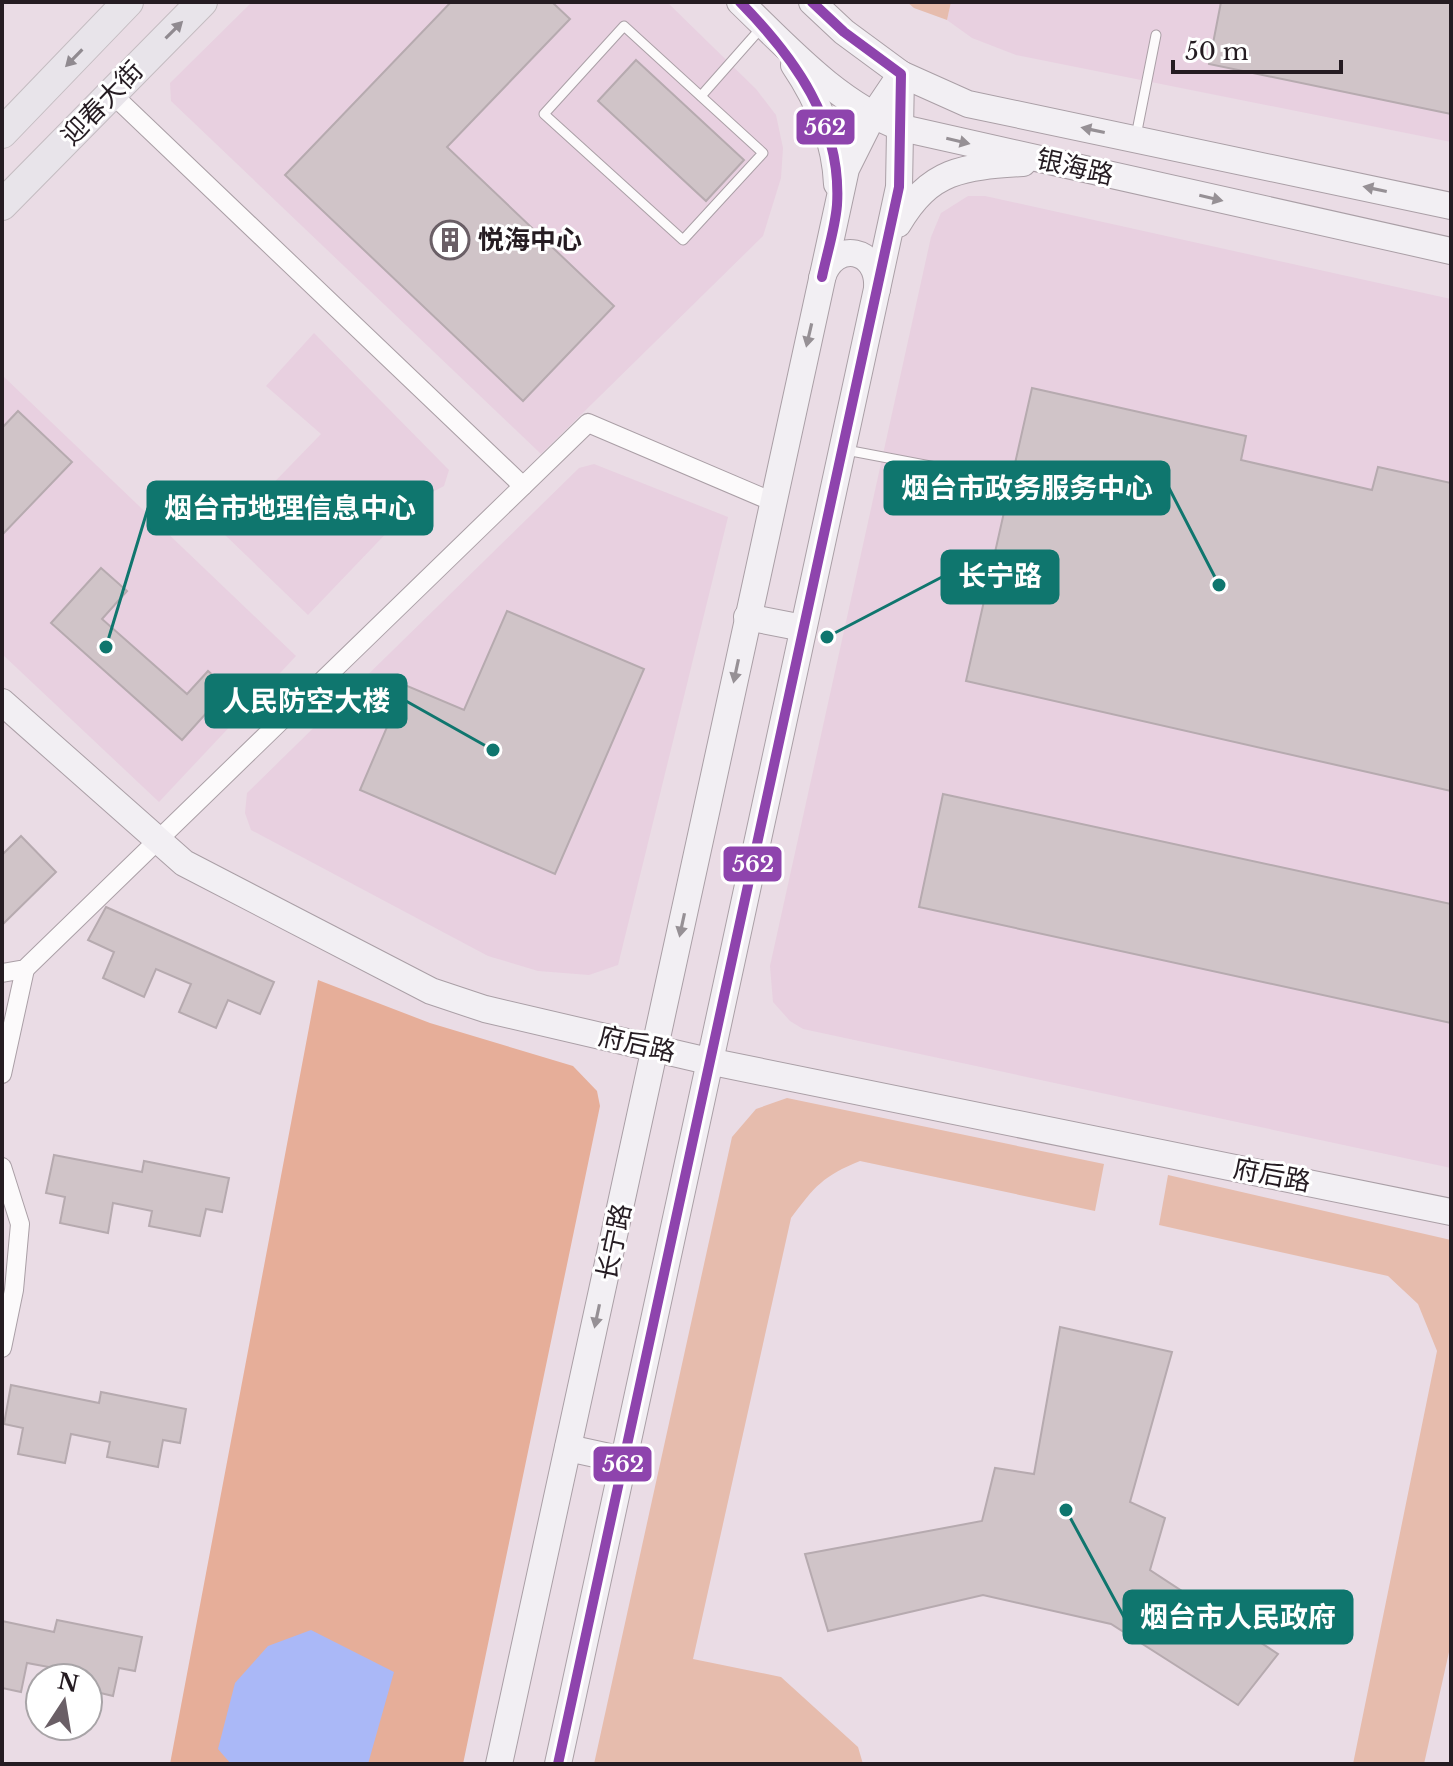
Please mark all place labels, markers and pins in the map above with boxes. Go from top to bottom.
building icon: 悦海中心 [429,219,471,261]
place label: 悦海中心 [478,224,582,256]
callout: 烟台市政务服务中心 [885,462,1169,514]
callout: 烟台市地理信息中心 [148,482,432,534]
callout: 长宁路 [942,551,1058,603]
callout: 人民防空大楼 [206,675,406,727]
callout: 烟台市人民政府 [1124,1591,1352,1643]

